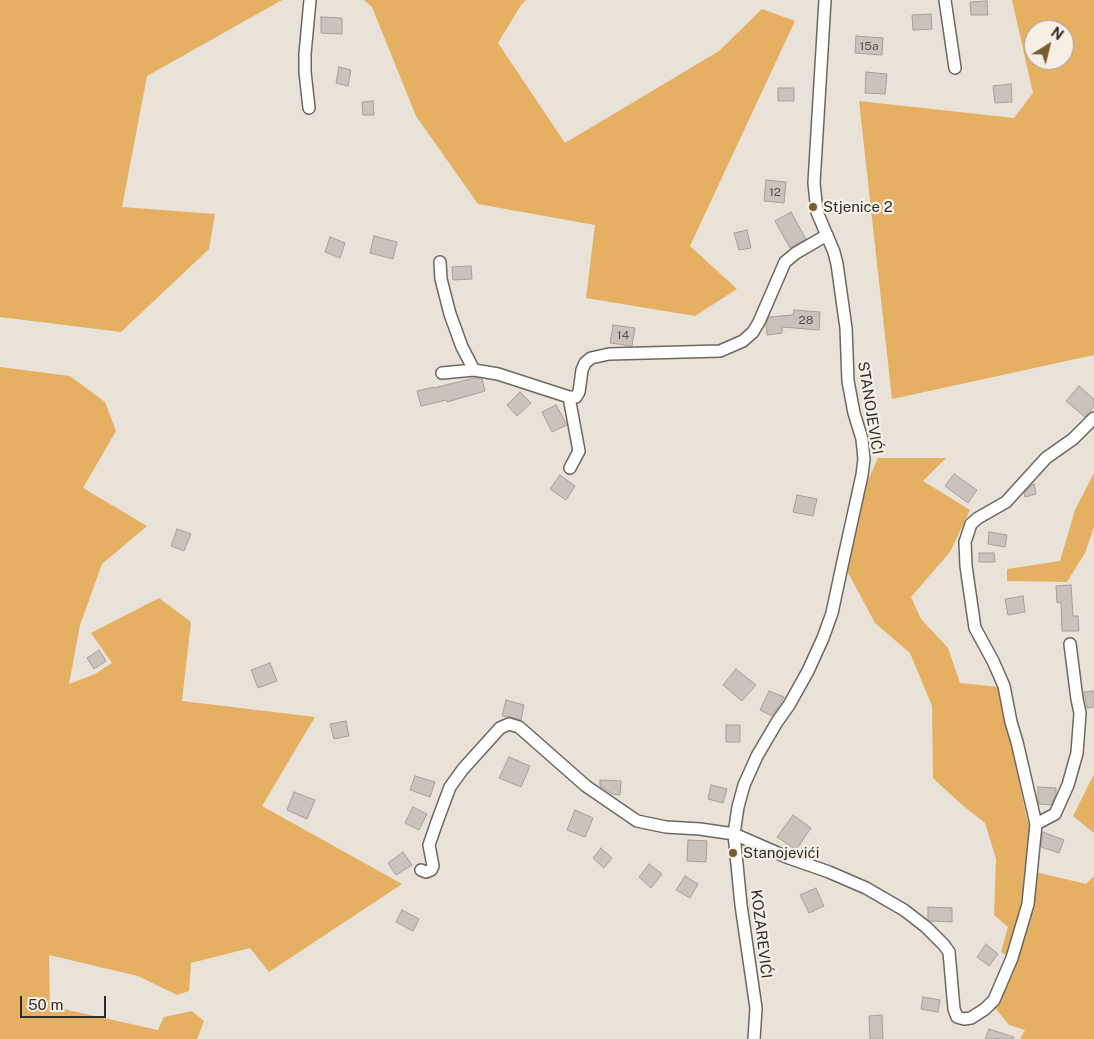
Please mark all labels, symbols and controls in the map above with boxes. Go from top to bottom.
north arrow [1024,20,1074,70]
text: N [1048,24,1066,43]
house number: 15a [859,39,879,53]
house number: 12 [769,185,781,199]
place label: Stjenice 2 [823,198,893,216]
marker: Stjenice 2 [807,201,819,213]
house number: 28 [799,313,813,327]
house number: 14 [617,328,629,342]
street label: STANOJEVIĆI [854,360,886,456]
place label: Stanojevići [743,844,819,862]
marker: Stanojevići [727,847,739,859]
street label: KOZAREVIĆI [747,888,775,980]
scale bar [22,986,109,1018]
text: 50 m [28,996,63,1013]

